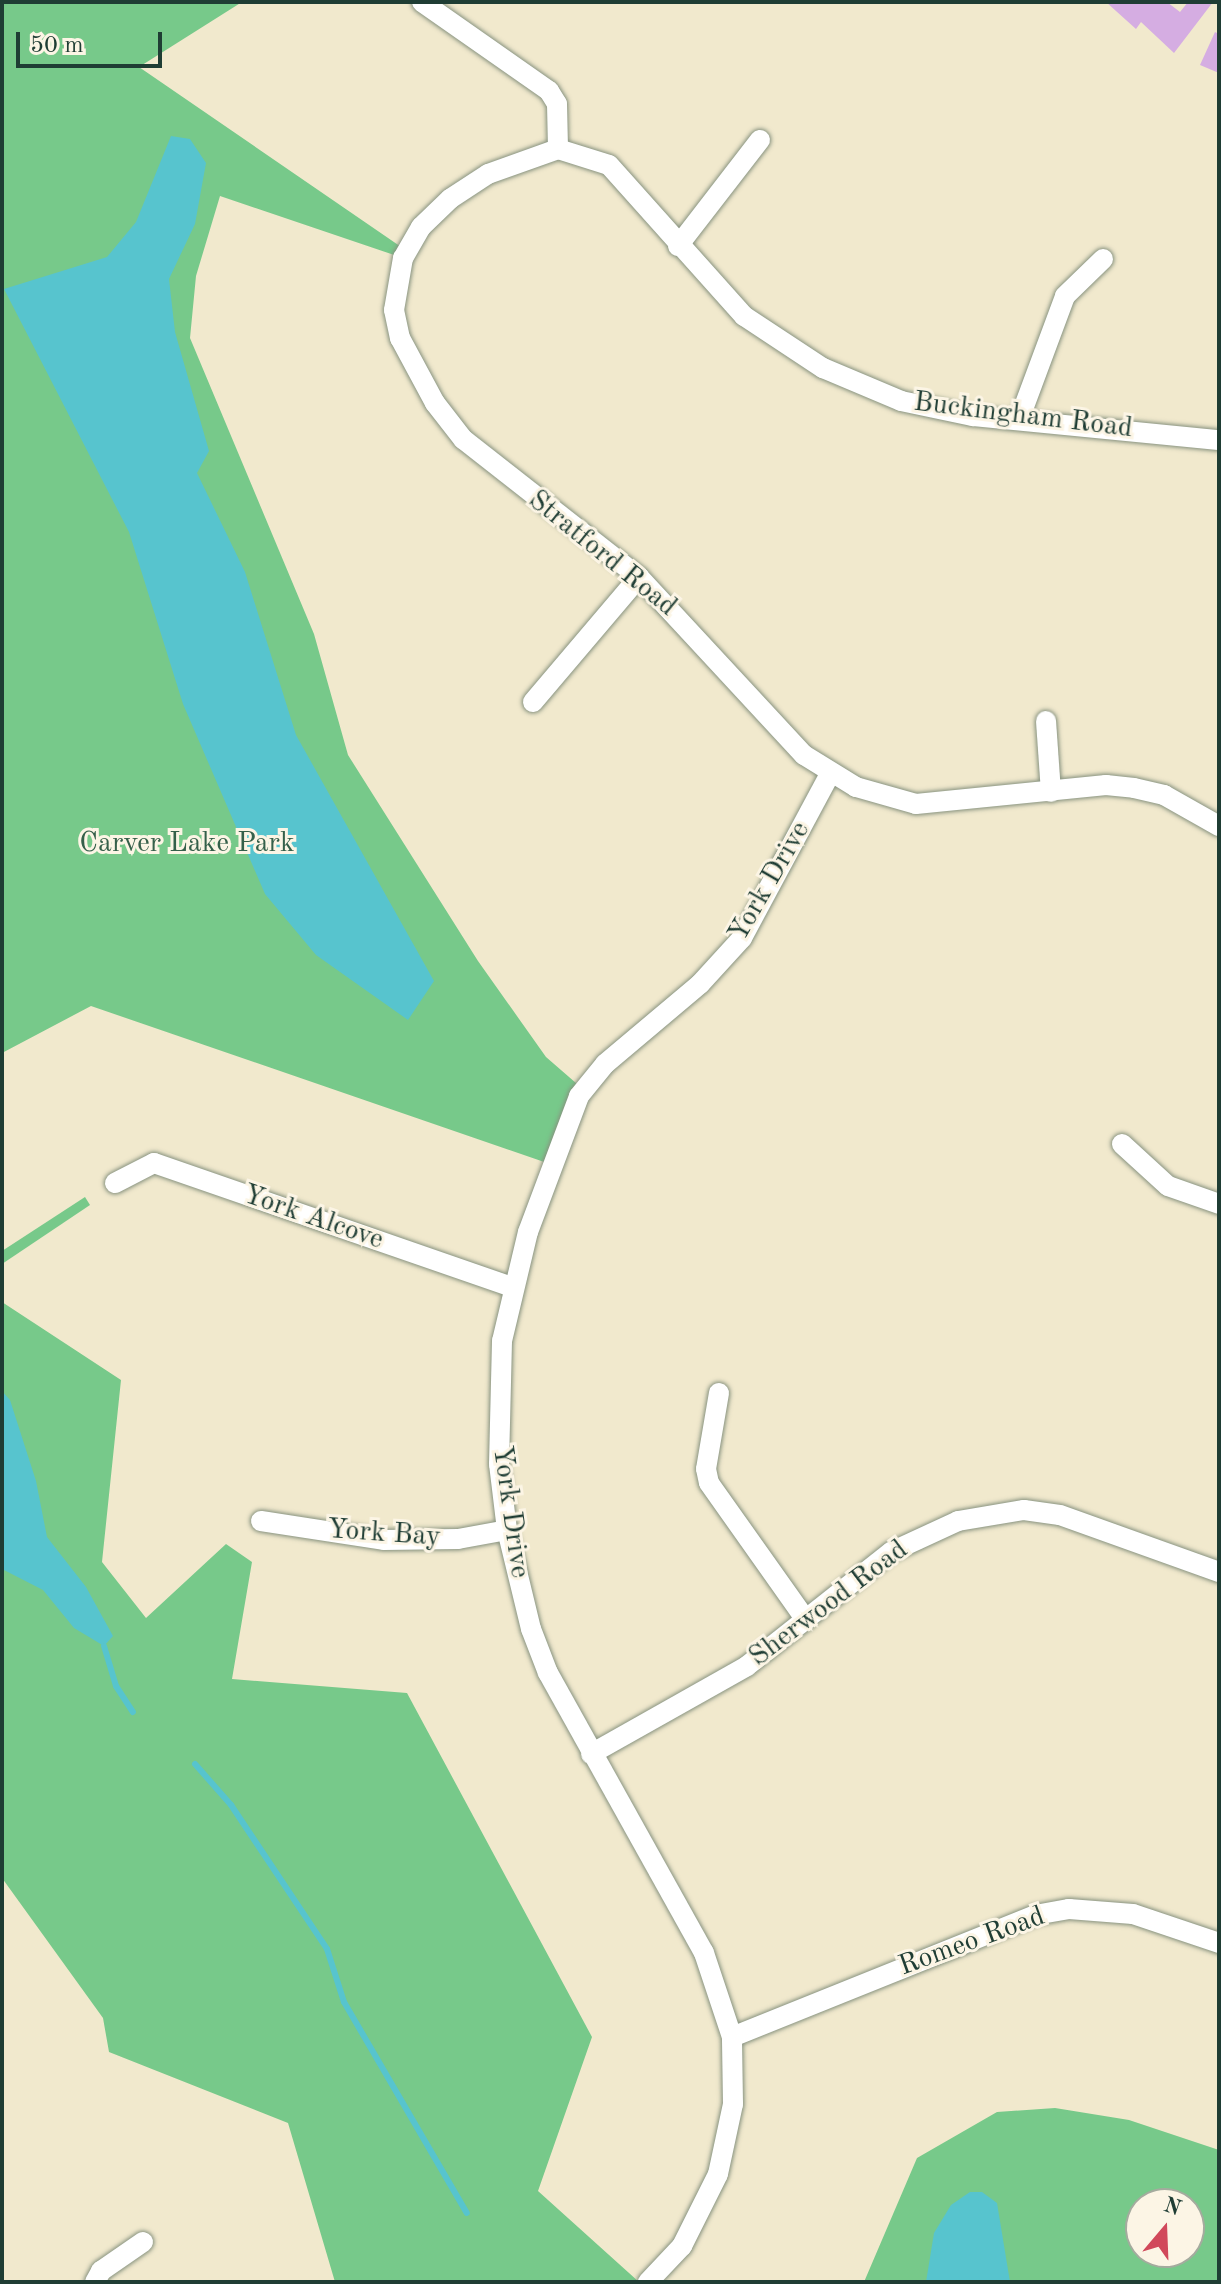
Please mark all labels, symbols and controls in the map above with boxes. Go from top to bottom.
scale bar [20,16,166,66]
text: 50 m [30,34,84,58]
street label: Buckingham Road [912,386,1134,446]
street label: Stratford Road [521,484,683,624]
street label: York Drive [722,816,818,948]
park label: Carver Lake Park [79,827,295,861]
street label: York Alcove [238,1178,388,1258]
street label: York Drive [484,1444,536,1580]
street label: York Bay [326,1513,442,1555]
street label: Sherwood Road [743,1533,915,1675]
street label: Romeo Road [894,1900,1050,1984]
north arrow [1125,2188,1205,2268]
text: N [1161,2194,1184,2220]

